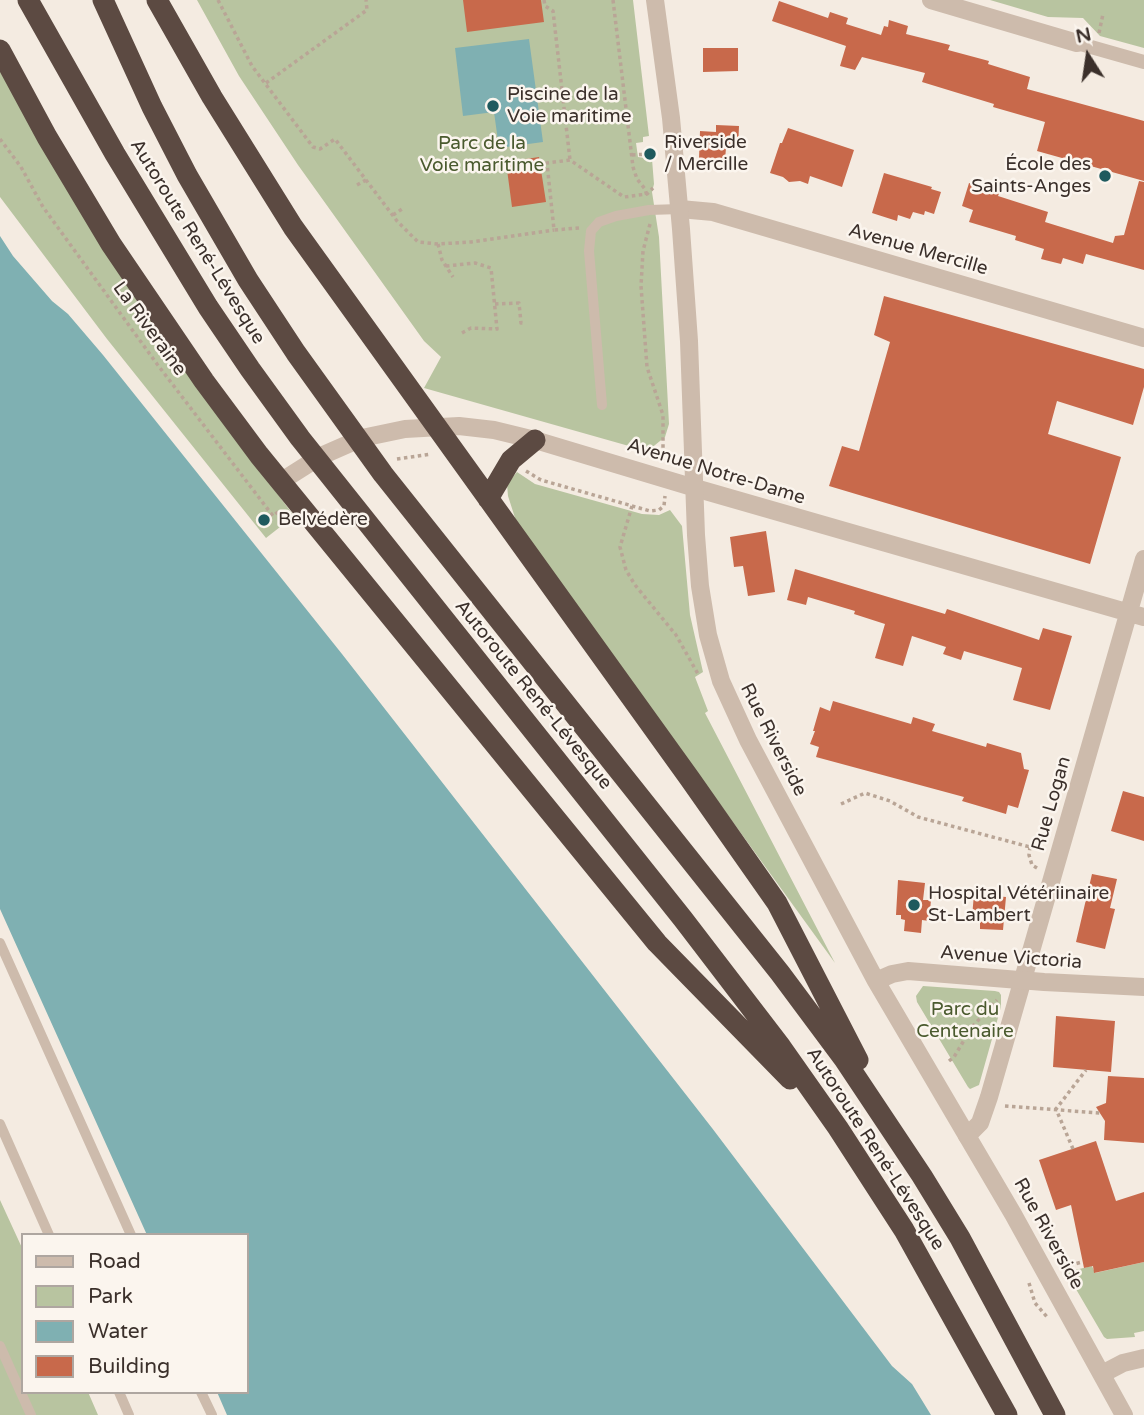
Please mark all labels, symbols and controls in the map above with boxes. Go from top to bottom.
north arrow [1053,21,1123,91]
text: N [1074,23,1093,48]
place label: Piscine de la Voie maritime [507,84,631,128]
marker: Piscine de la Voie maritime [485,98,501,114]
place label: Riverside / Mercille [664,132,748,176]
park label: Parc de la Voie maritime [420,133,544,177]
street label: Autoroute René-Lévesque [124,135,270,349]
marker: Riverside / Mercille [642,146,658,162]
place label: École des Saints-Anges [971,154,1091,198]
marker: École des Saints-Anges [1097,168,1113,184]
street label: Avenue Mercille [846,219,990,281]
street label: La Riveraine [107,278,191,380]
street label: Avenue Notre-Dame [624,434,808,510]
place label: Belvédère [278,509,368,531]
marker: Belvédère [256,512,272,528]
street label: Autoroute René-Lévesque [450,596,616,794]
street label: Rue Riverside [735,680,811,800]
street label: Rue Logan [1028,754,1076,854]
place label: Hospital Vétériinaire St-Lambert [928,883,1109,927]
marker: Hospital Vétériinaire St-Lambert [906,897,922,913]
street label: Avenue Victoria [939,942,1083,974]
park label: Parc du Centenaire [916,999,1014,1043]
street label: Autoroute René-Lévesque [801,1043,949,1255]
street label: Rue Riverside [1008,1174,1088,1294]
legend [21,1233,248,1394]
text: Road [88,1249,141,1274]
text: Park [88,1284,133,1309]
text: Water [88,1319,148,1344]
text: Building [88,1354,170,1379]

